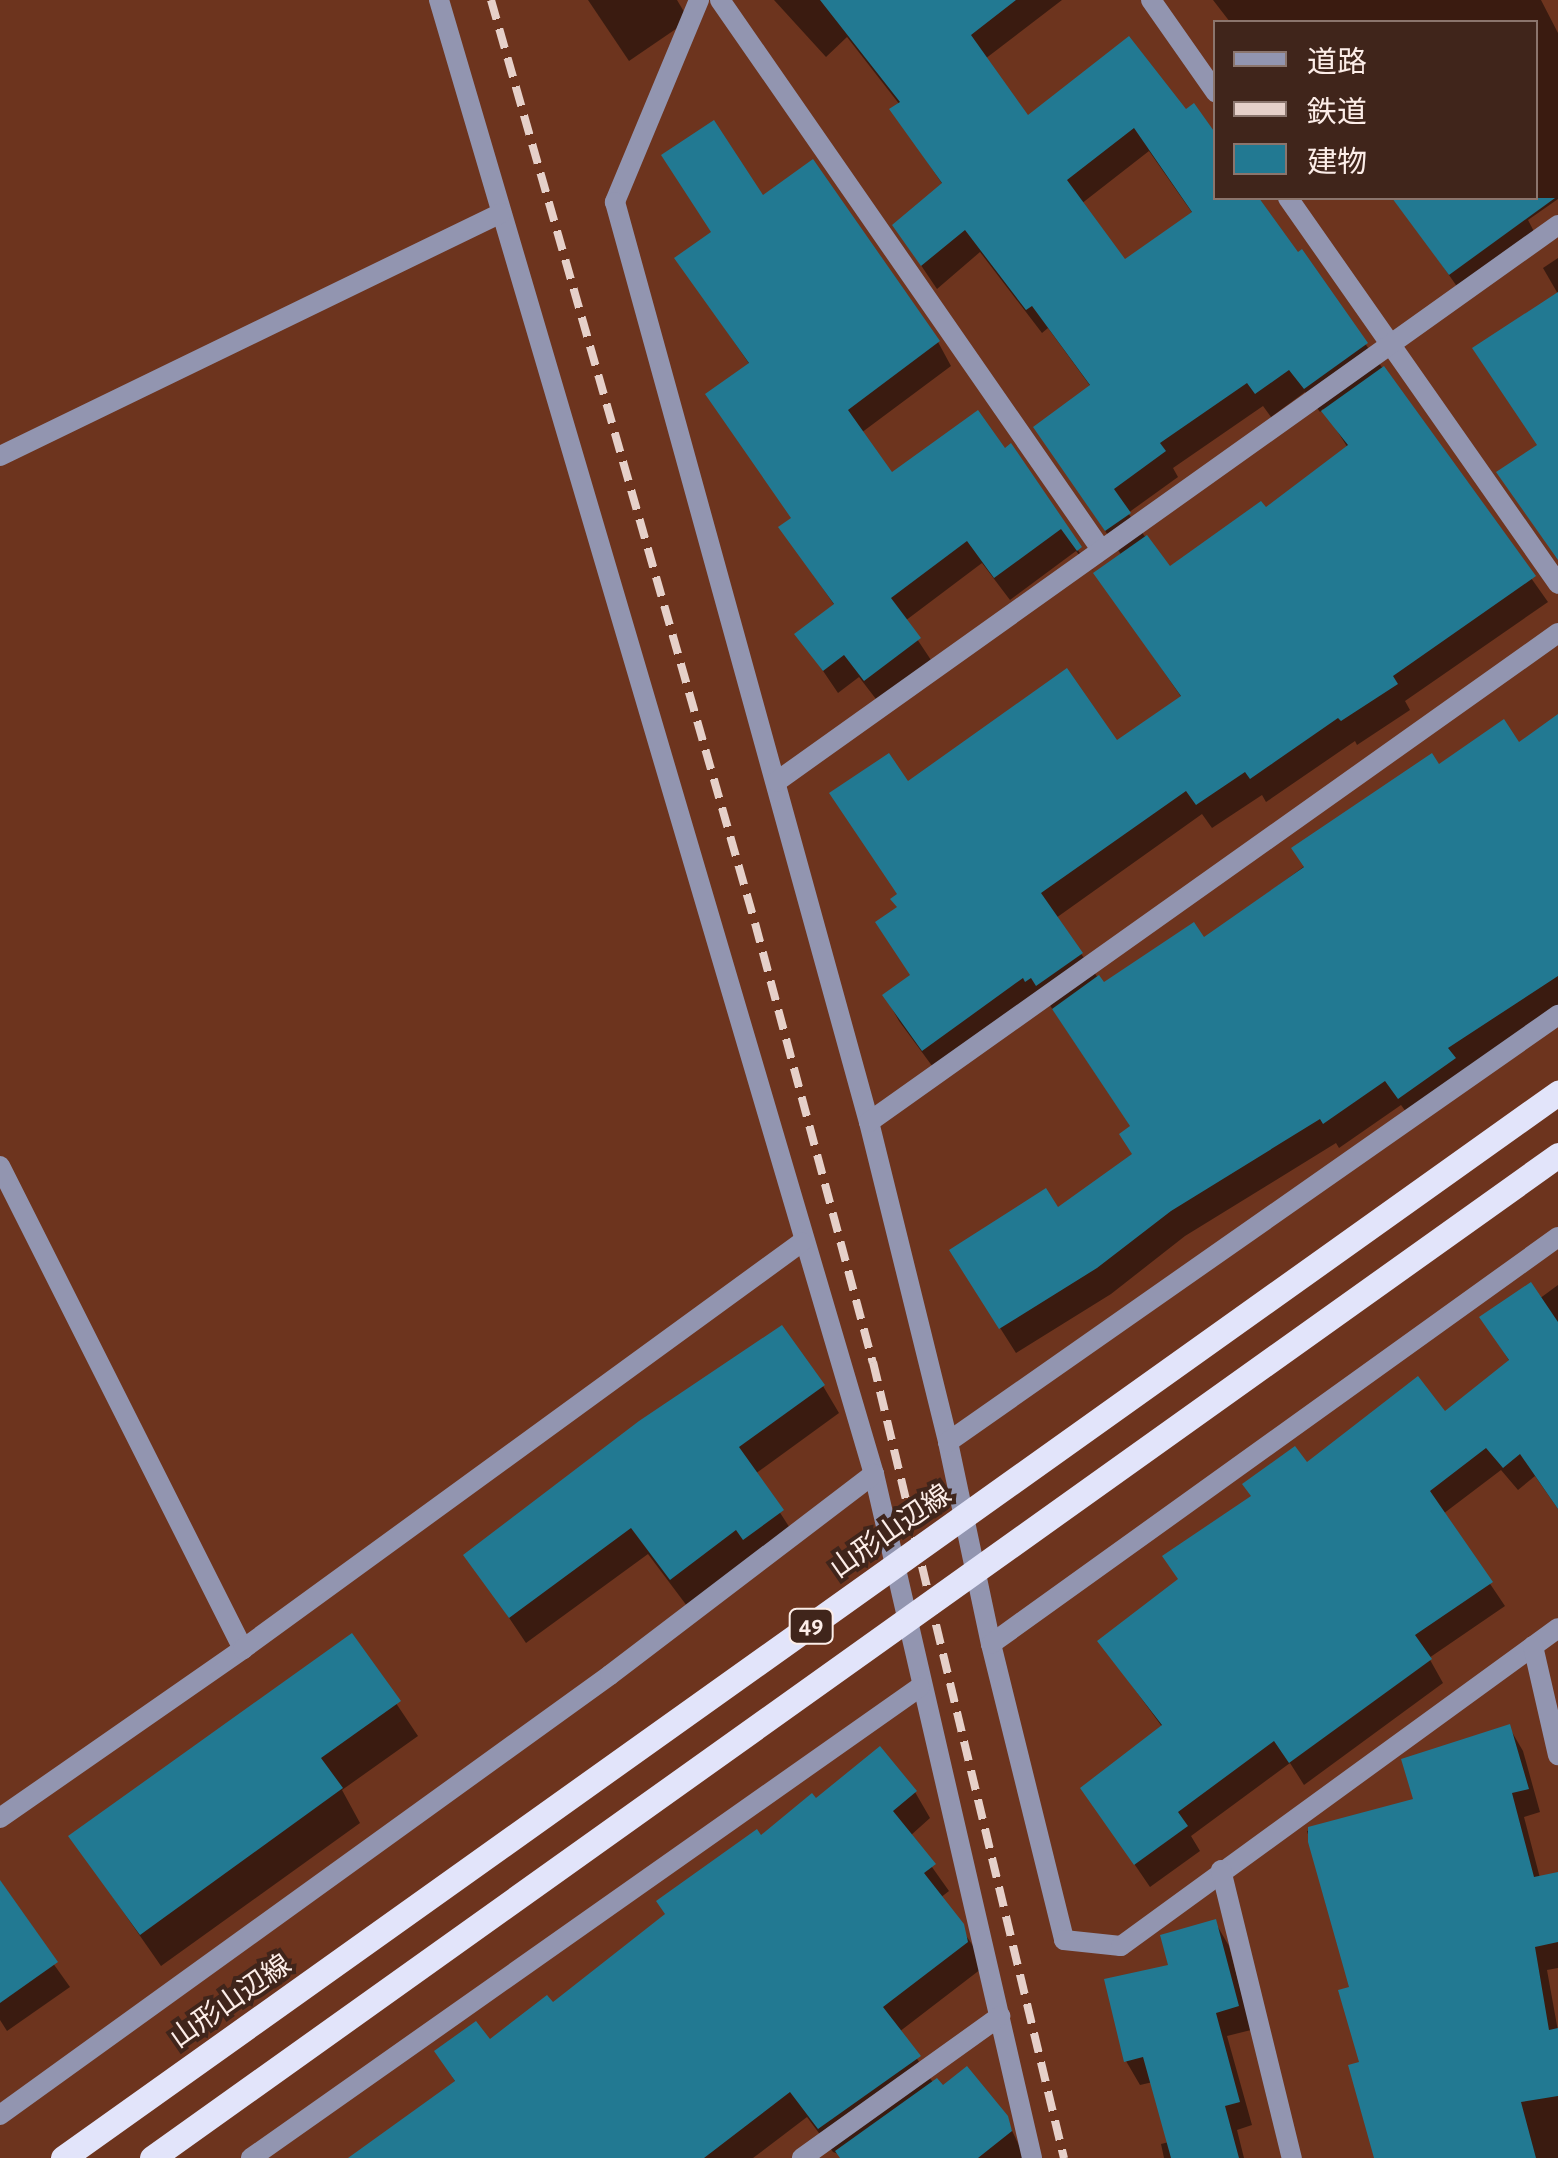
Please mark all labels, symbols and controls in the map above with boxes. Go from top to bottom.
legend [1213,20,1538,200]
text: 道路 [1307,48,1367,78]
text: 鉄道 [1307,98,1367,128]
text: 建物 [1307,148,1367,178]
street label: 山形山辺線 [824,1478,958,1586]
road number: 49 [788,1606,834,1646]
street label: 山形山辺線 [164,1948,298,2056]

